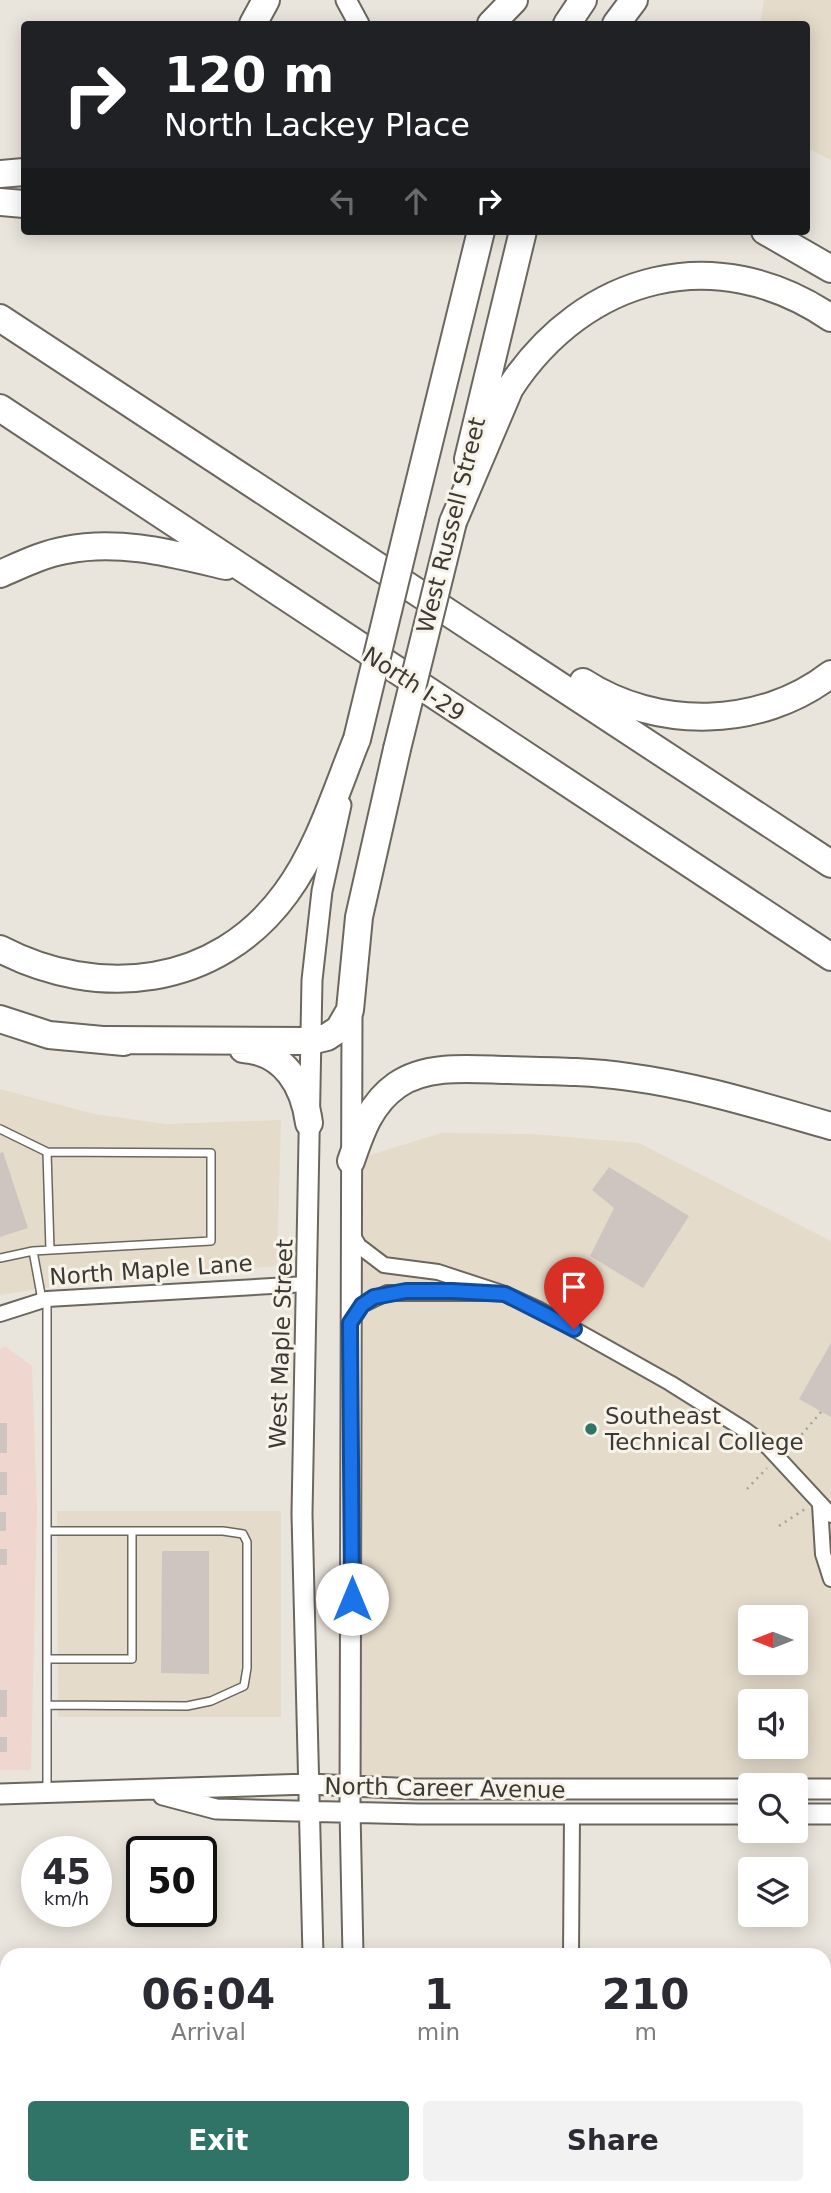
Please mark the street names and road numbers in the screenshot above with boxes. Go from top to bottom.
street label: West Russell Street [412,414,490,636]
street label: North I-29 [358,642,470,726]
street label: West Maple Street [264,1239,298,1449]
street label: North Maple Lane [49,1250,253,1290]
street label: North Career Avenue [324,1773,566,1803]

